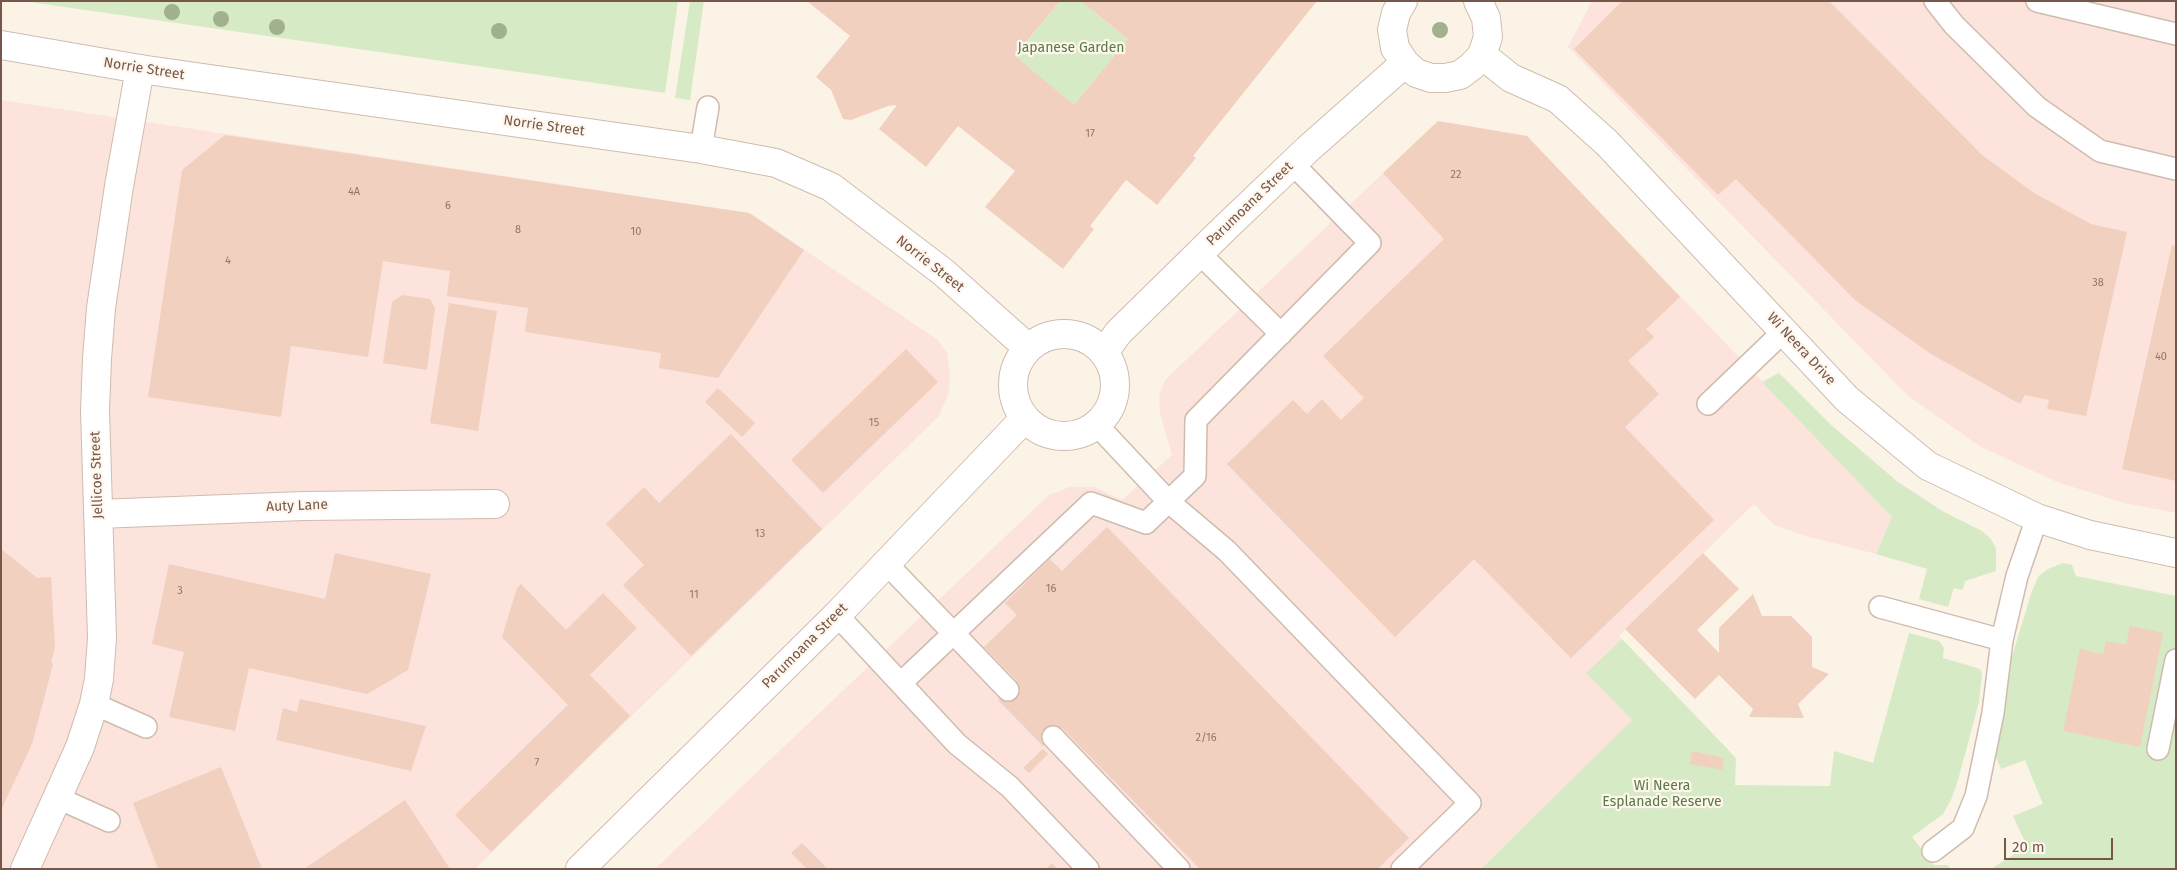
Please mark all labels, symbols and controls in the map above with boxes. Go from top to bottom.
park label: Japanese Garden [1017,40,1125,56]
street label: Norrie Street [102,54,186,84]
street label: Norrie Street [502,112,586,140]
house number: 17 [1085,127,1095,141]
street label: Parumoana Street [1203,158,1297,250]
house number: 22 [1451,168,1461,182]
house number: 4A [348,185,360,199]
house number: 6 [445,199,451,213]
house number: 8 [515,223,521,237]
house number: 10 [631,225,641,239]
street label: Norrie Street [893,232,967,296]
house number: 4 [225,254,231,268]
house number: 38 [2092,276,2104,290]
street label: Wi Neera Drive [1763,309,1839,389]
house number: 40 [2155,350,2167,364]
house number: 15 [869,416,879,430]
street label: Jellicoe Street [87,431,107,519]
street label: Auty Lane [266,497,328,515]
house number: 13 [755,527,765,541]
house number: 16 [1046,582,1056,596]
house number: 3 [177,584,183,598]
house number: 11 [689,588,699,602]
street label: Parumoana Street [759,600,851,692]
house number: 2/16 [1195,731,1217,745]
house number: 7 [535,756,539,770]
park label: Wi Neera Esplanade Reserve [1602,778,1722,810]
scale bar [2007,828,2116,860]
text: 20 m [2012,838,2045,856]

